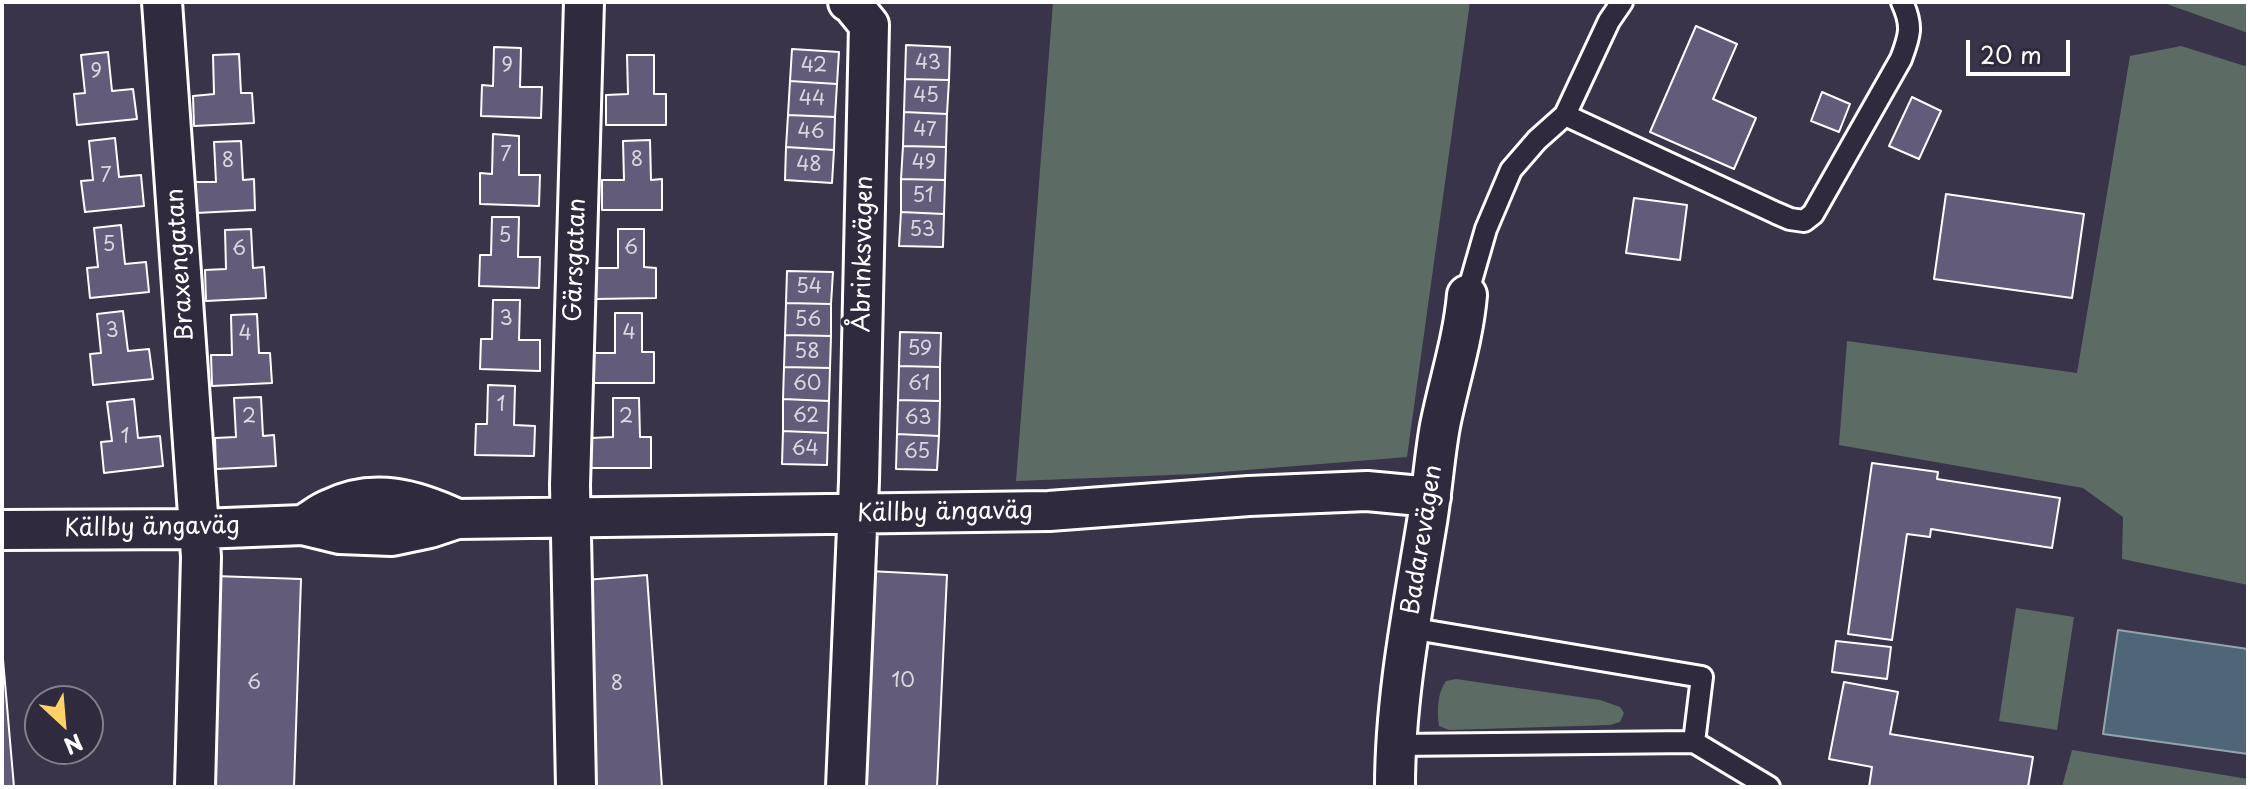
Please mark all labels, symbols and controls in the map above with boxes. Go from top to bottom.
scale bar [1970,24,2074,74]
text: 20 m [1980,36,2042,72]
house number: 43 [915,51,941,75]
house number: 9 [501,54,513,78]
house number: 42 [801,54,827,78]
house number: 9 [90,60,102,84]
house number: 45 [913,84,939,108]
house number: 44 [799,87,825,111]
house number: 47 [913,118,937,142]
house number: 46 [797,120,825,144]
house number: 7 [500,143,512,167]
house number: 8 [631,148,643,172]
house number: 8 [222,149,234,173]
house number: 49 [912,151,936,175]
house number: 48 [796,153,822,177]
house number: 7 [100,164,112,188]
street label: Åbrinksvägen [848,175,880,333]
house number: 51 [912,184,934,208]
street label: Braxengatan [161,187,201,343]
street label: Gärsgatan [559,198,593,322]
house number: 53 [909,218,935,242]
house number: 5 [499,224,511,248]
house number: 5 [103,233,115,257]
house number: 6 [624,236,638,260]
house number: 6 [232,237,246,261]
house number: 54 [796,275,822,299]
house number: 3 [499,307,513,331]
house number: 56 [795,308,821,332]
house number: 3 [105,319,119,343]
house number: 4 [622,321,636,345]
house number: 4 [238,322,252,346]
house number: 59 [908,337,932,361]
house number: 58 [794,340,820,364]
house number: 60 [793,372,821,396]
house number: 61 [908,372,930,396]
house number: 1 [497,393,505,417]
house number: 62 [793,404,819,428]
house number: 2 [242,405,256,429]
house number: 2 [619,405,633,429]
house number: 63 [905,406,931,430]
house number: 1 [121,425,129,449]
house number: 64 [791,437,819,461]
house number: 65 [904,440,930,464]
street label: Badarevägen [1397,463,1449,617]
street label: Källby ängaväg [857,497,1033,529]
street label: Källby ängaväg [64,512,240,544]
house number: 10 [891,669,915,693]
house number: 6 [247,671,261,695]
house number: 8 [611,672,623,696]
north arrow [24,685,104,765]
text: N [59,727,89,764]

